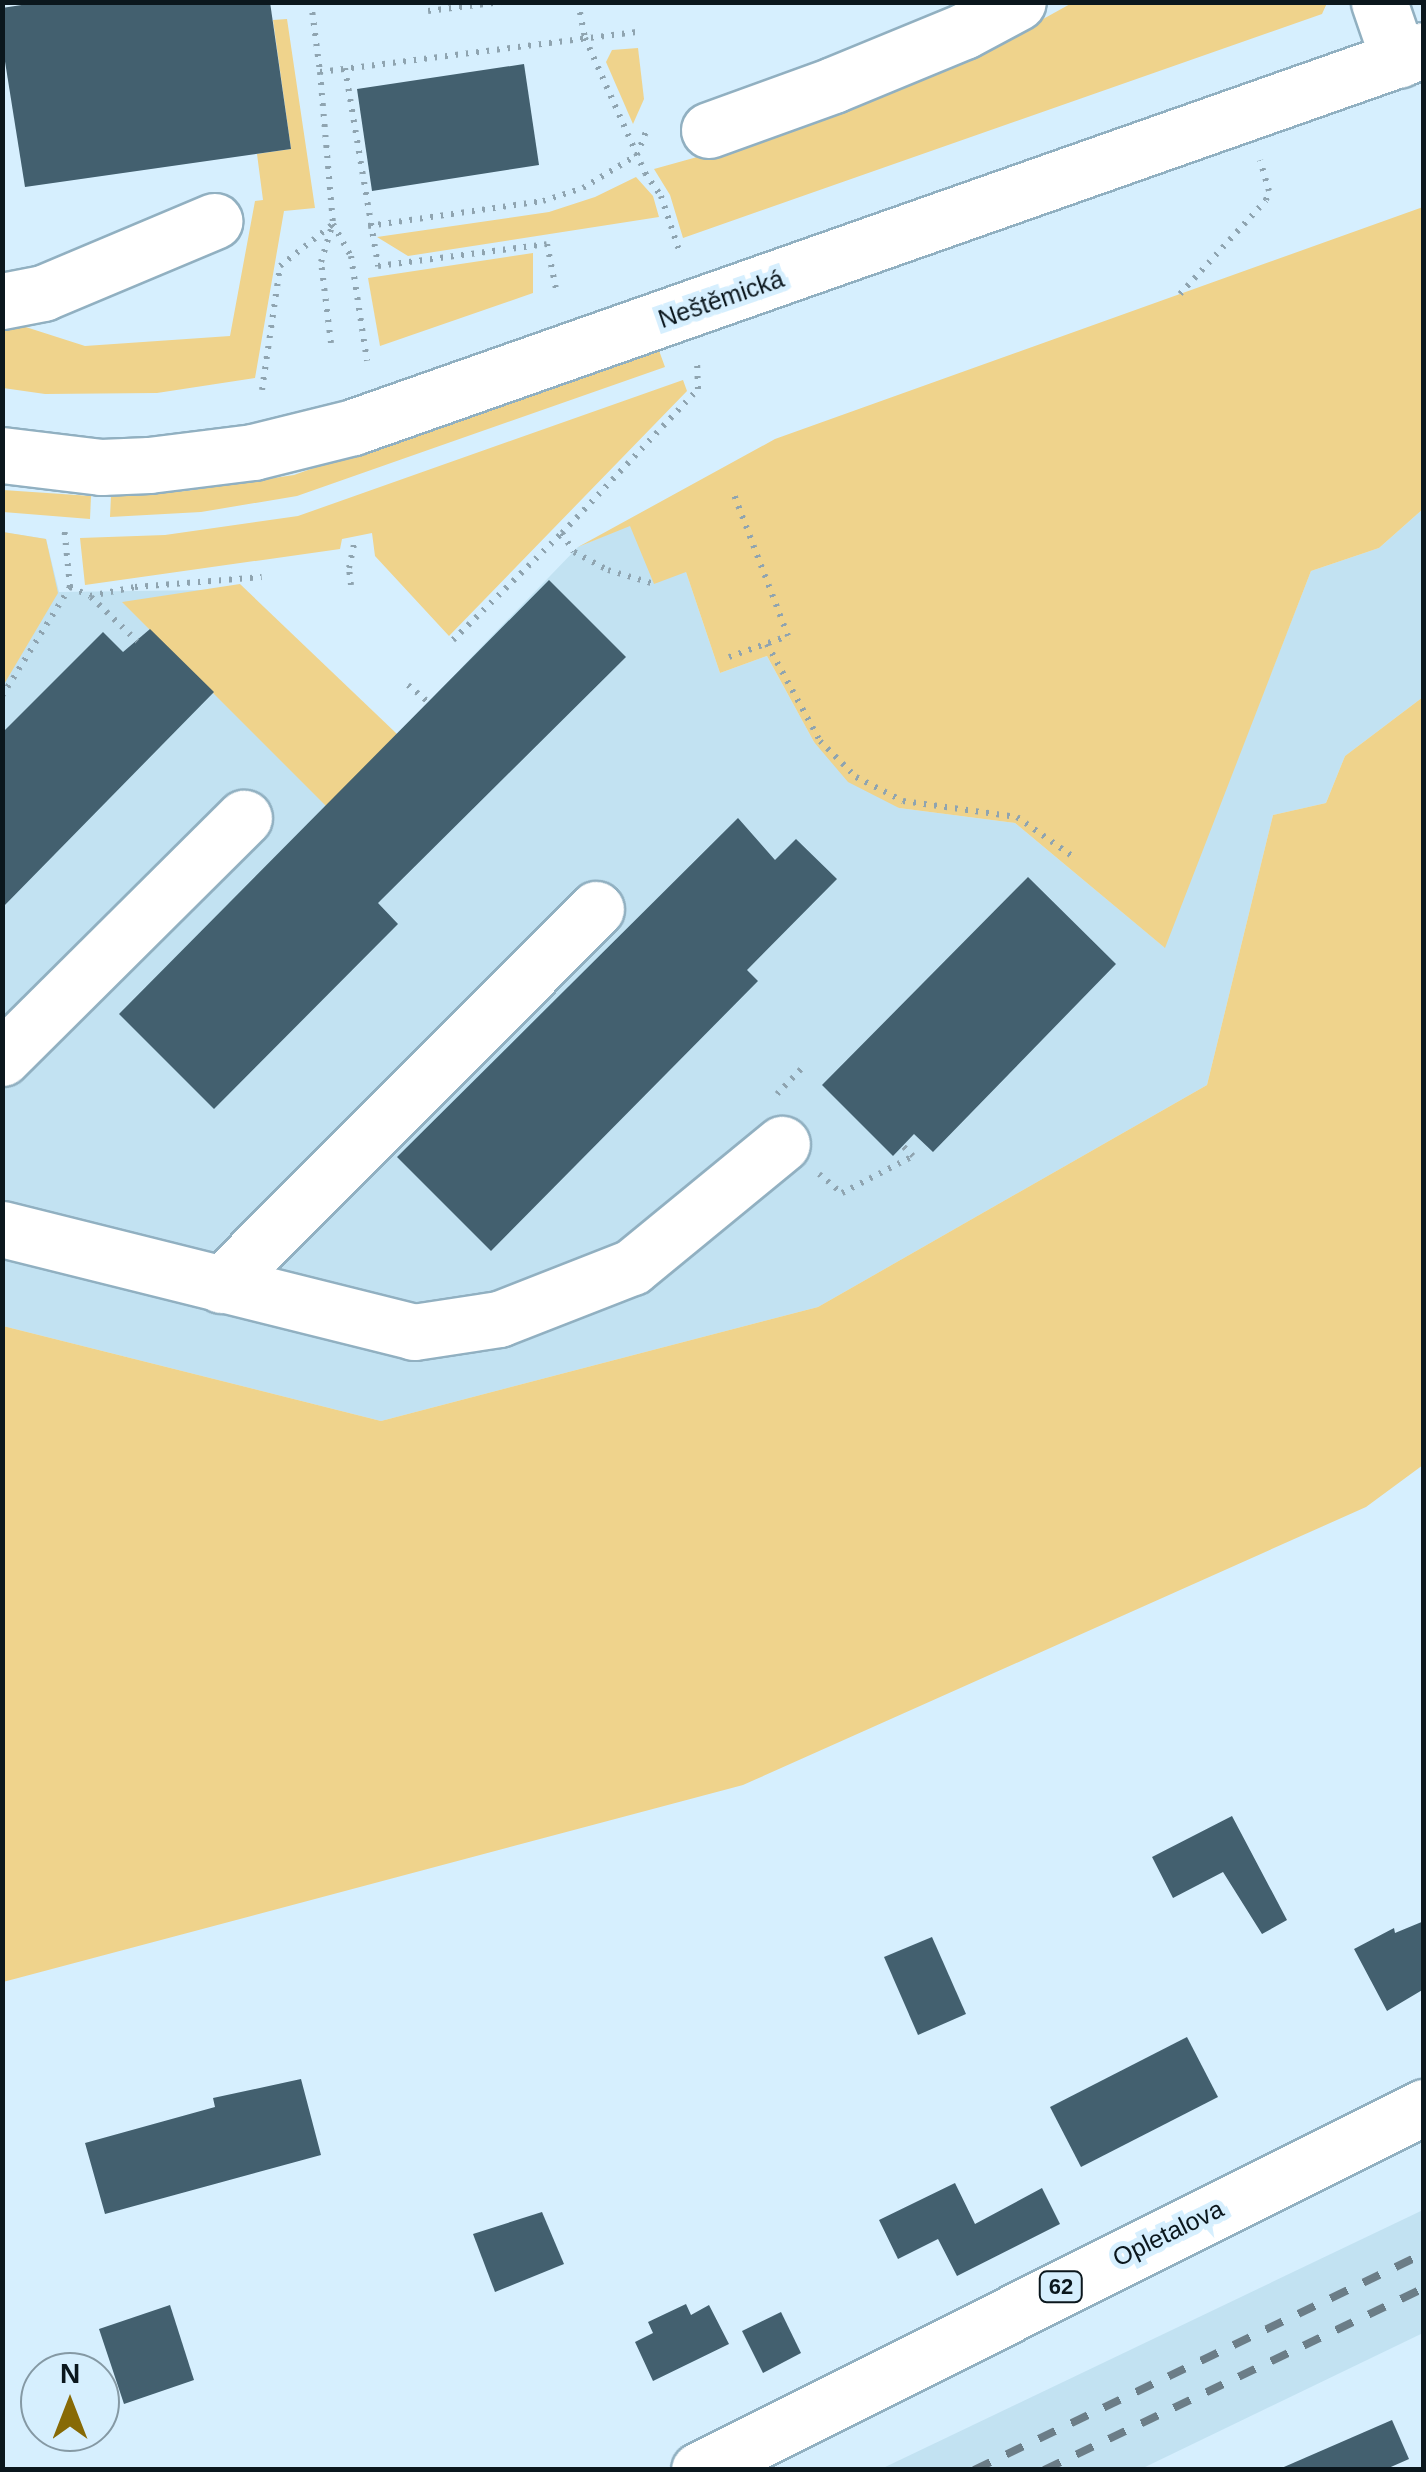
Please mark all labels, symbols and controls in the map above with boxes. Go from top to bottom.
street label: Neštěmická [654,264,788,334]
street label: Opletalova [1108,2193,1228,2273]
road number: 62 [1038,2270,1084,2304]
north arrow [20,2352,120,2452]
text: N [60,2358,80,2389]

